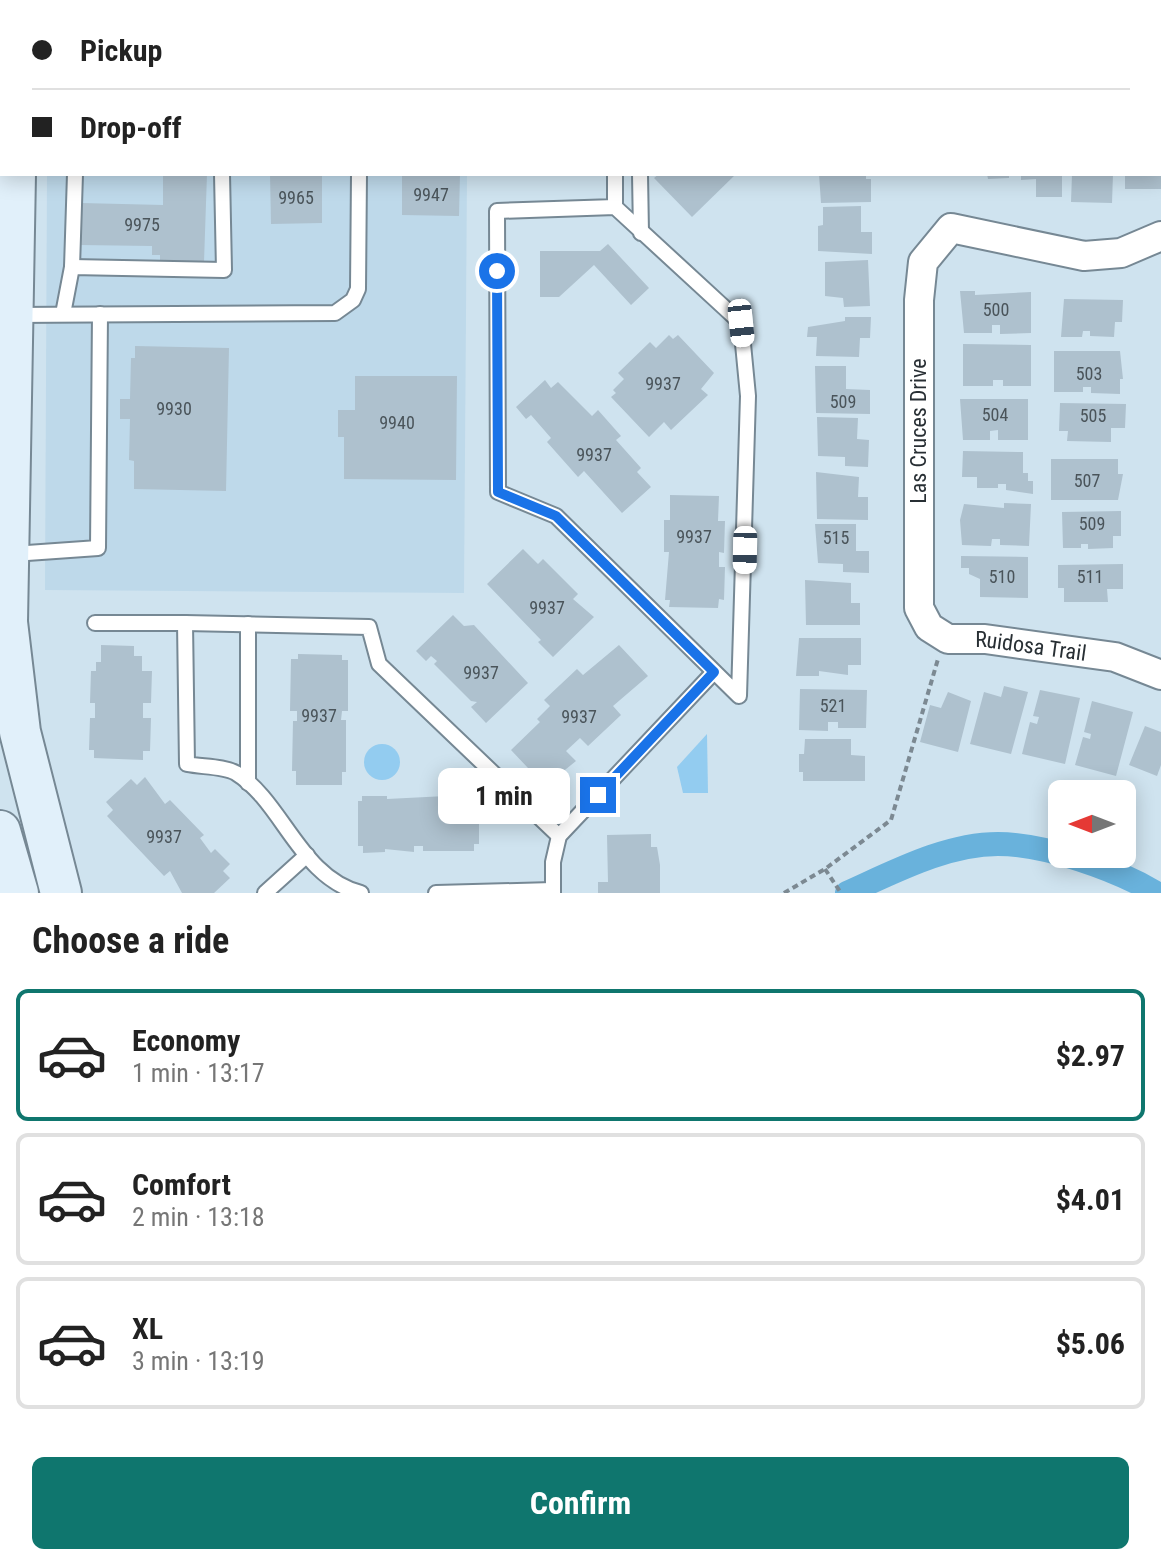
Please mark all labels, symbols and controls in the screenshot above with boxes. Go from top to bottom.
text: Pickup [80,33,162,68]
text: Drop-off [80,110,182,145]
house number: 9947 [413,184,449,205]
house number: 9965 [278,187,314,208]
house number: 9975 [124,214,160,235]
route start [479,253,515,289]
car [727,298,755,348]
house number: 500 [983,299,1009,320]
street label: Las Cruces Drive [906,358,931,504]
house number: 503 [1076,363,1102,384]
house number: 9937 [645,373,681,394]
house number: 509 [830,391,856,412]
house number: 9930 [156,398,192,419]
house number: 504 [982,404,1008,425]
house number: 505 [1080,405,1106,426]
house number: 9940 [379,412,415,433]
house number: 9937 [576,444,612,465]
house number: 507 [1074,470,1100,491]
house number: 509 [1079,513,1105,534]
house number: 9937 [676,526,712,547]
car [733,526,757,574]
house number: 515 [823,527,849,548]
house number: 510 [989,566,1015,587]
house number: 511 [1077,566,1103,587]
house number: 9937 [529,597,565,618]
street label: Ruidosa Trail [975,627,1088,666]
house number: 9937 [463,662,499,683]
house number: 521 [820,695,846,716]
house number: 9937 [301,705,337,726]
house number: 9937 [561,706,597,727]
callout: 1 min [438,767,570,823]
route end [580,777,616,813]
north arrow [1048,780,1136,868]
map controls [1048,780,1136,868]
text: 1 min [475,781,533,811]
house number: 9937 [146,826,182,847]
text: Choose a ride [32,920,229,962]
icon: car [36,1019,108,1091]
text: Economy [132,1023,240,1058]
text: $2.97 [1056,1038,1125,1073]
text: 1 min · 13:17 [132,1058,265,1088]
icon: car [36,1163,108,1235]
text: Comfort [132,1167,231,1202]
text: $4.01 [1056,1182,1125,1217]
text: 2 min · 13:18 [132,1202,265,1232]
icon: car [36,1307,108,1379]
text: XL [132,1311,163,1346]
text: $5.06 [1056,1326,1125,1361]
text: 3 min · 13:19 [132,1346,265,1376]
button: Confirm [32,1457,1129,1549]

